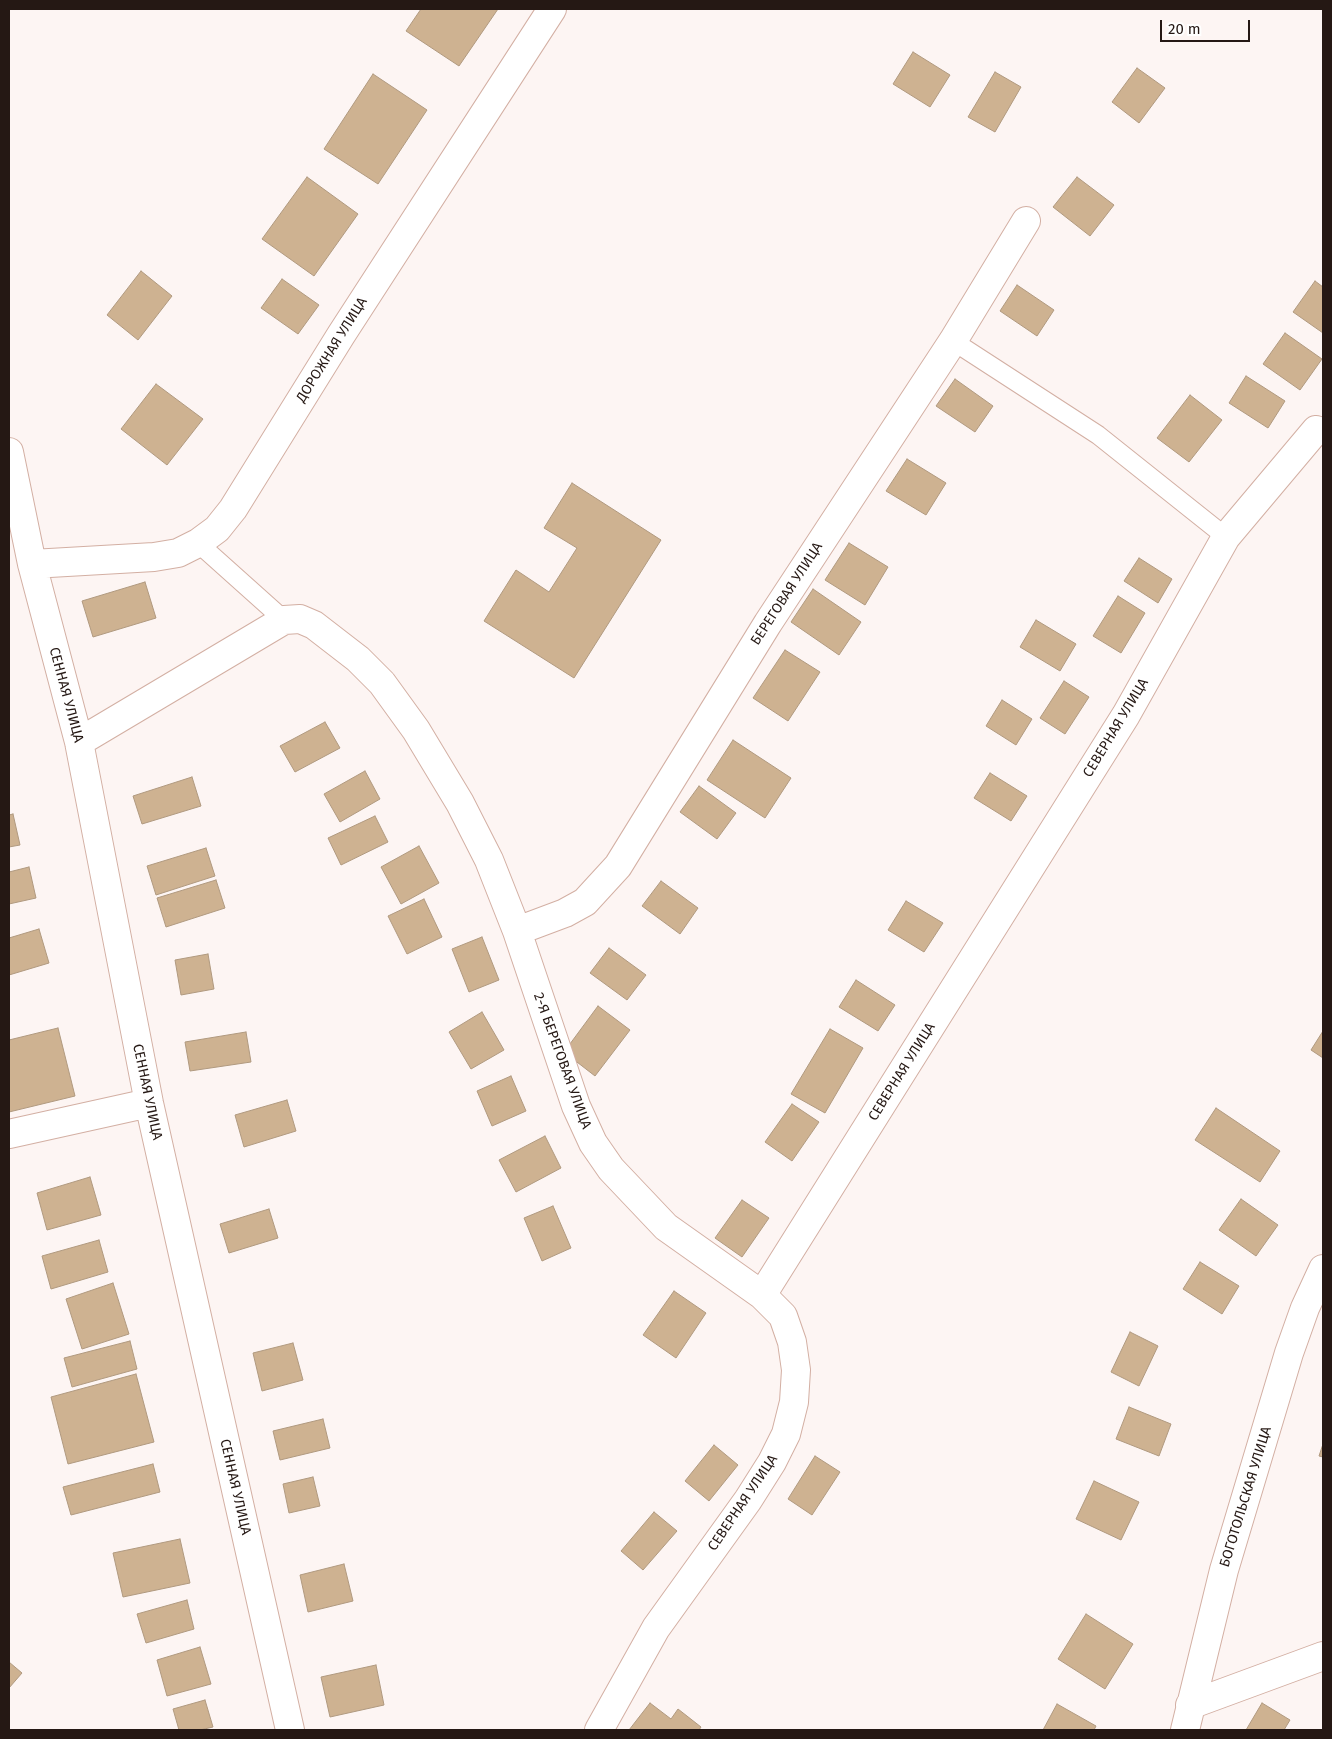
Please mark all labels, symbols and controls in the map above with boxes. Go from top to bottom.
scale bar [1162,10,1252,42]
text: 20 m [1168,20,1201,38]
street label: ДОРОЖНАЯ УЛИЦА [293,294,371,406]
street label: БЕРЕГОВАЯ УЛИЦА [747,539,827,649]
street label: СЕННАЯ УЛИЦА [45,646,87,744]
street label: СЕВЕРНАЯ УЛИЦА [1080,675,1152,781]
street label: 2-Я БЕРЕГОВАЯ УЛИЦА [530,991,594,1131]
street label: СЕВЕРНАЯ УЛИЦА [865,1020,939,1124]
street label: СЕННАЯ УЛИЦА [129,1042,165,1142]
street label: БОГОТОЛЬСКАЯ УЛИЦА [1217,1425,1275,1569]
street label: СЕННАЯ УЛИЦА [216,1437,254,1537]
street label: СЕВЕРНАЯ УЛИЦА [705,1452,781,1554]

